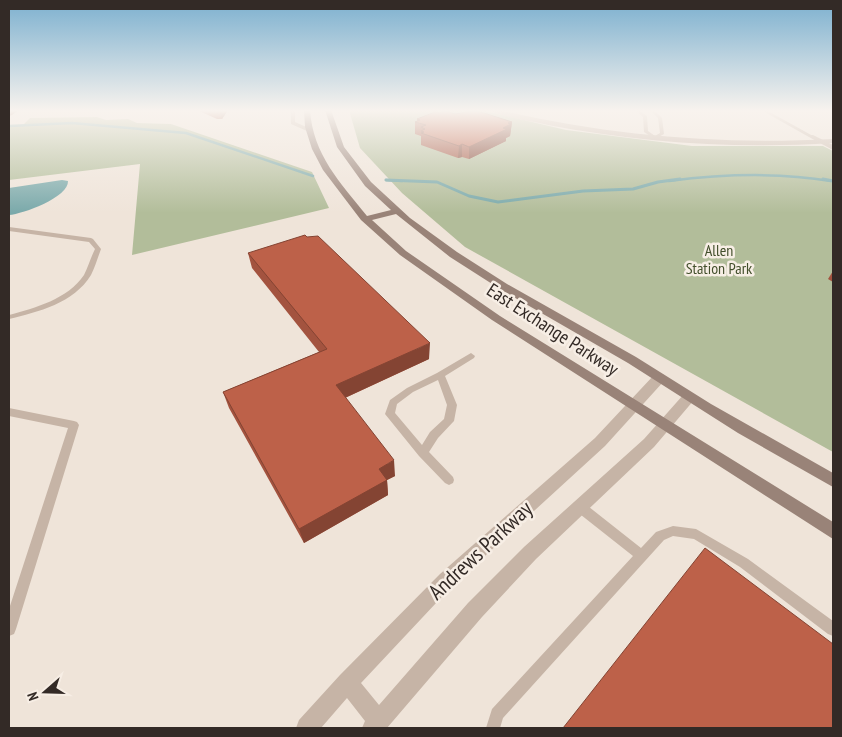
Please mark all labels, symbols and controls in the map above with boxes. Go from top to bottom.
park label: Allen Station Park [686,240,753,278]
street label: East Exchange Parkway [483,277,624,381]
street label: Andrews Parkway [422,494,538,605]
north arrow [20,667,70,717]
text: N [23,690,43,703]

